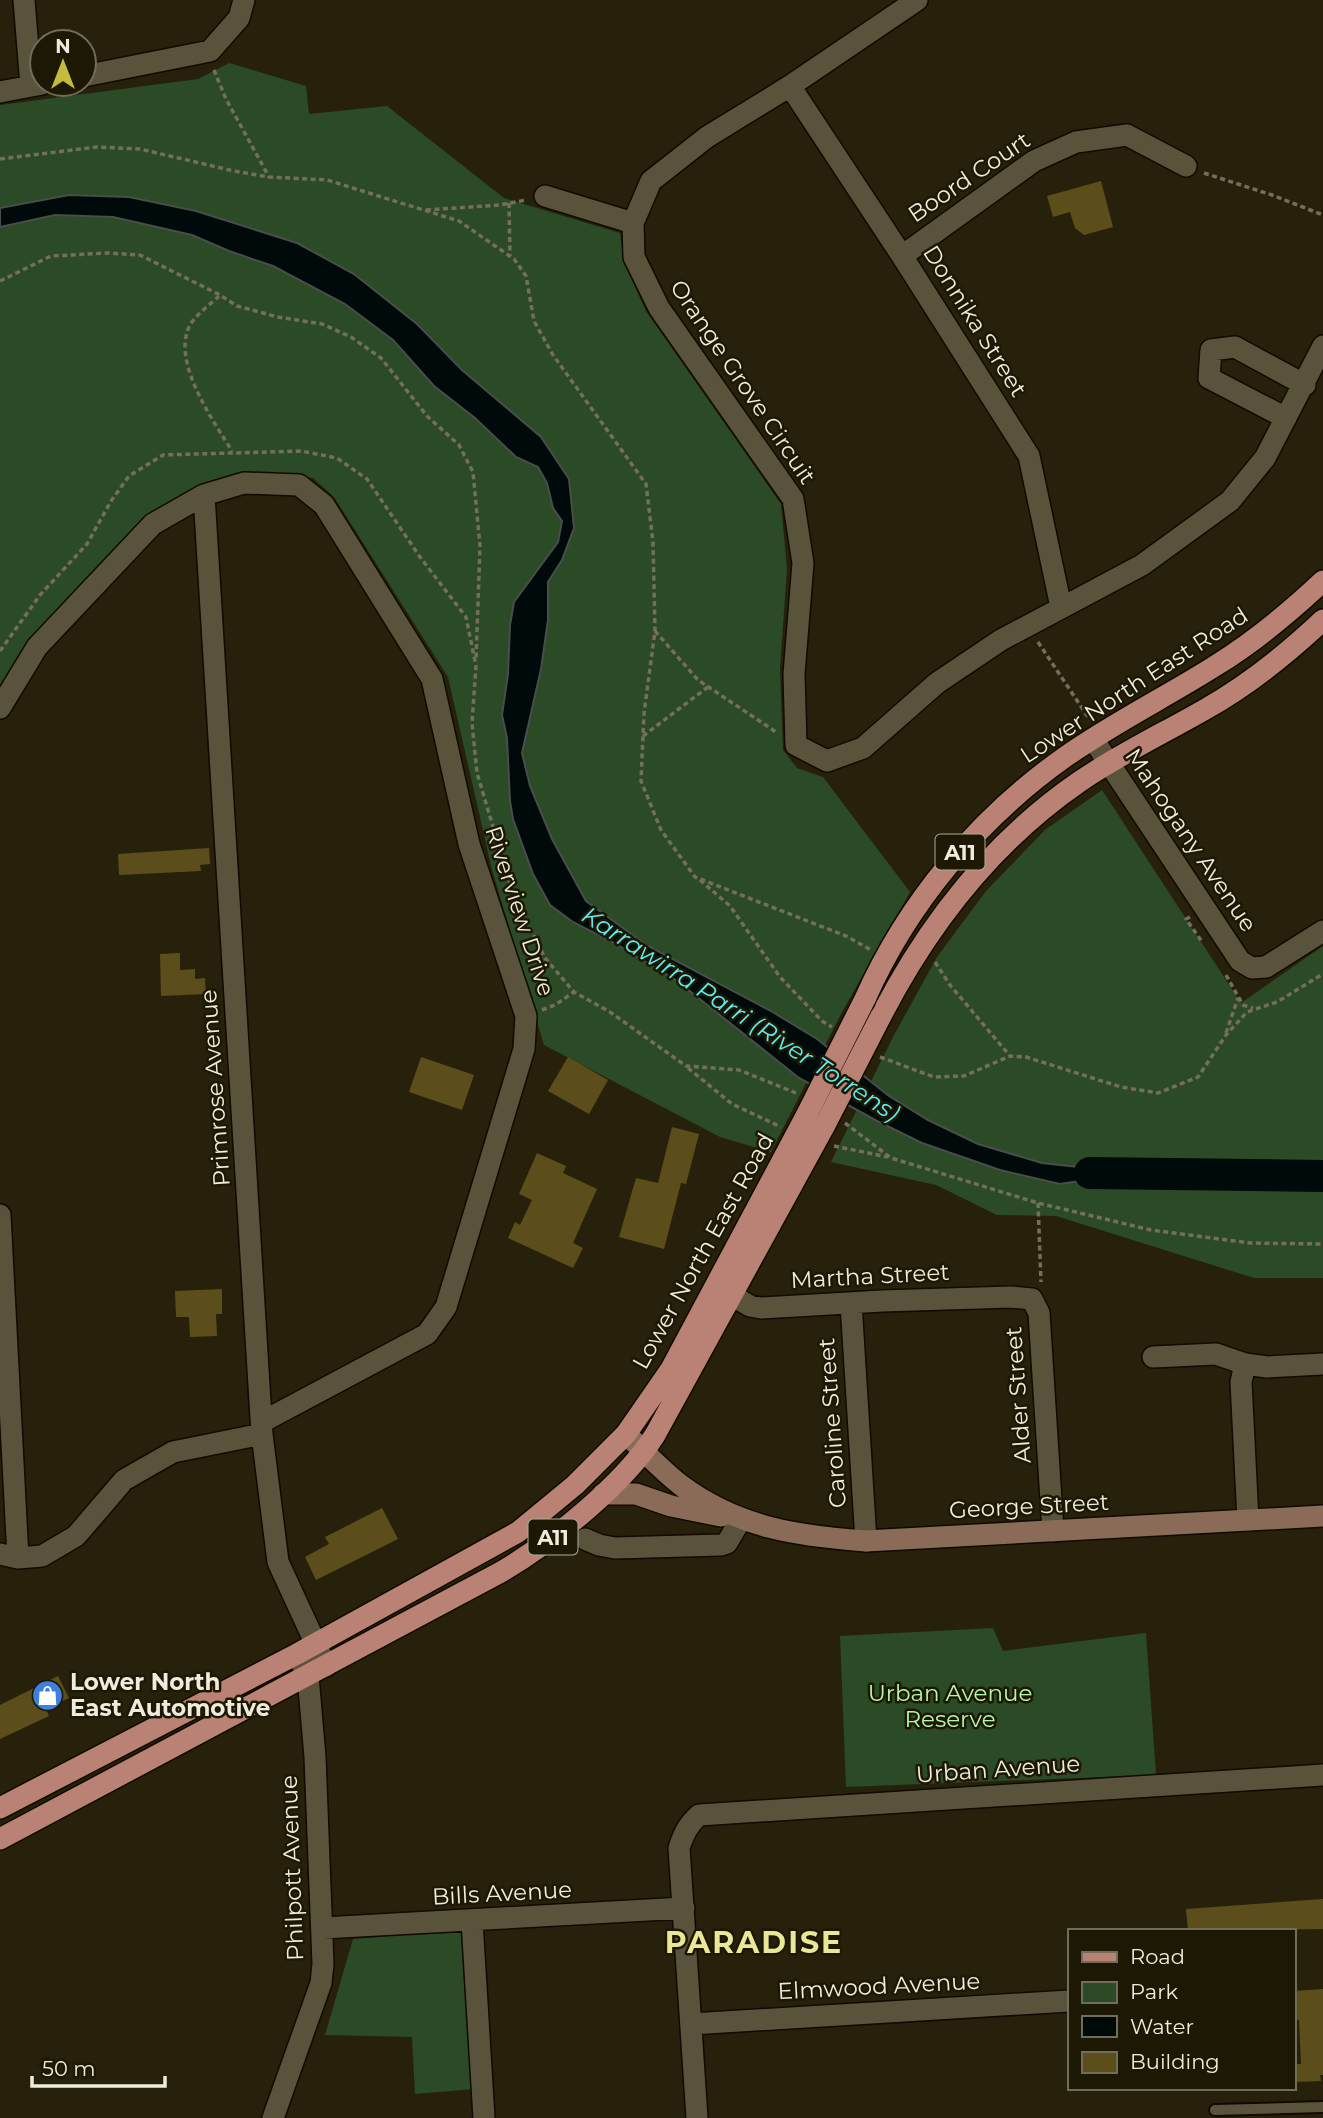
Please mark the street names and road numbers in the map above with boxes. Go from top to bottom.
street label: Boord Court [903,126,1035,228]
street label: Donnika Street [917,240,1033,402]
street label: Orange Grove Circuit [664,275,822,489]
street label: Lower North East Road [1015,601,1253,769]
street label: Mahogany Avenue [1119,743,1263,937]
street label: Riverview Drive [479,822,561,1000]
road number: A11 [936,834,984,870]
street label: Primrose Avenue [194,989,236,1187]
street label: Lower North East Road [626,1128,780,1374]
street label: Martha Street [790,1258,950,1294]
street label: Alder Street [999,1326,1037,1464]
street label: Caroline Street [812,1337,852,1509]
street label: George Street [948,1488,1110,1524]
road number: A11 [528,1520,578,1554]
street label: Urban Avenue [915,1749,1081,1789]
street label: Philpott Avenue [275,1775,309,1961]
street label: Bills Avenue [431,1875,573,1911]
street label: Elmwood Avenue [777,1967,981,2005]

